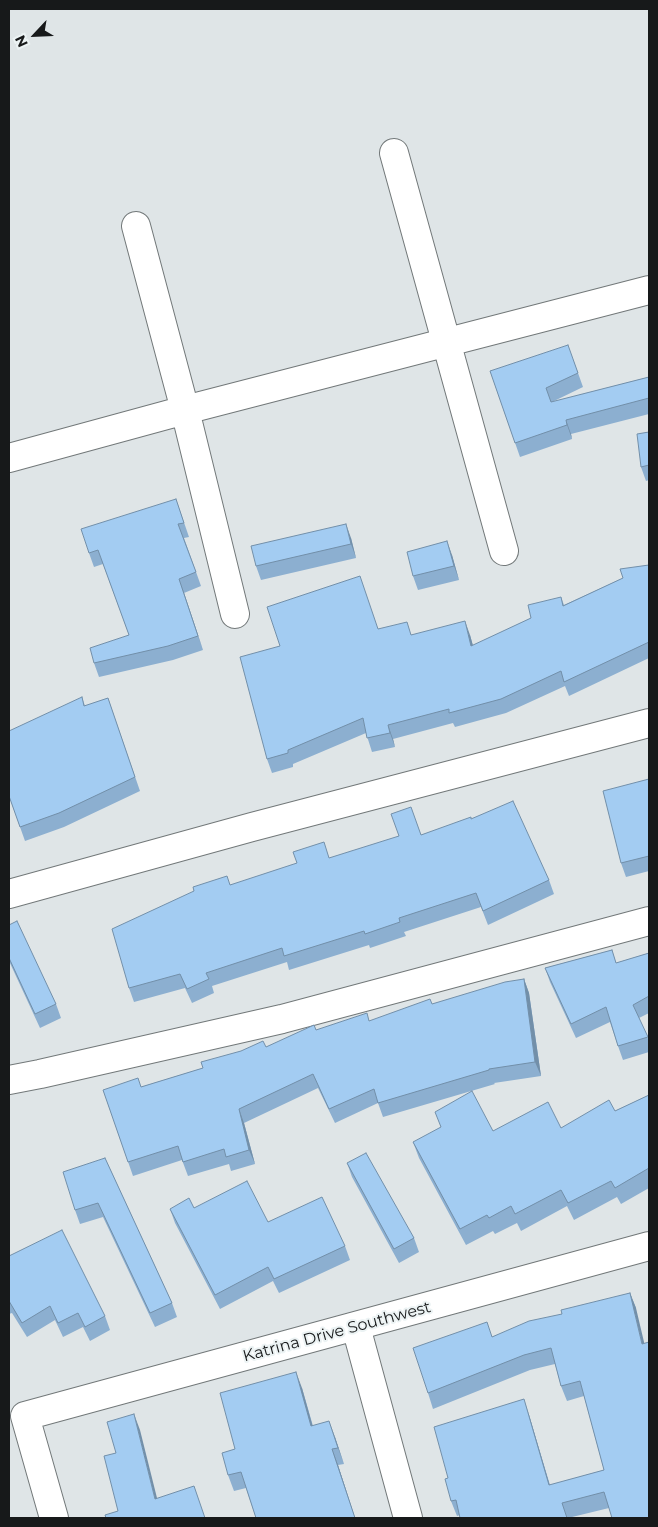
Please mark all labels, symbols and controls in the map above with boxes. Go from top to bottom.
north arrow [10,10,60,60]
text: N [11,32,32,50]
street label: Katrina Drive Southwest [241,1298,433,1366]

